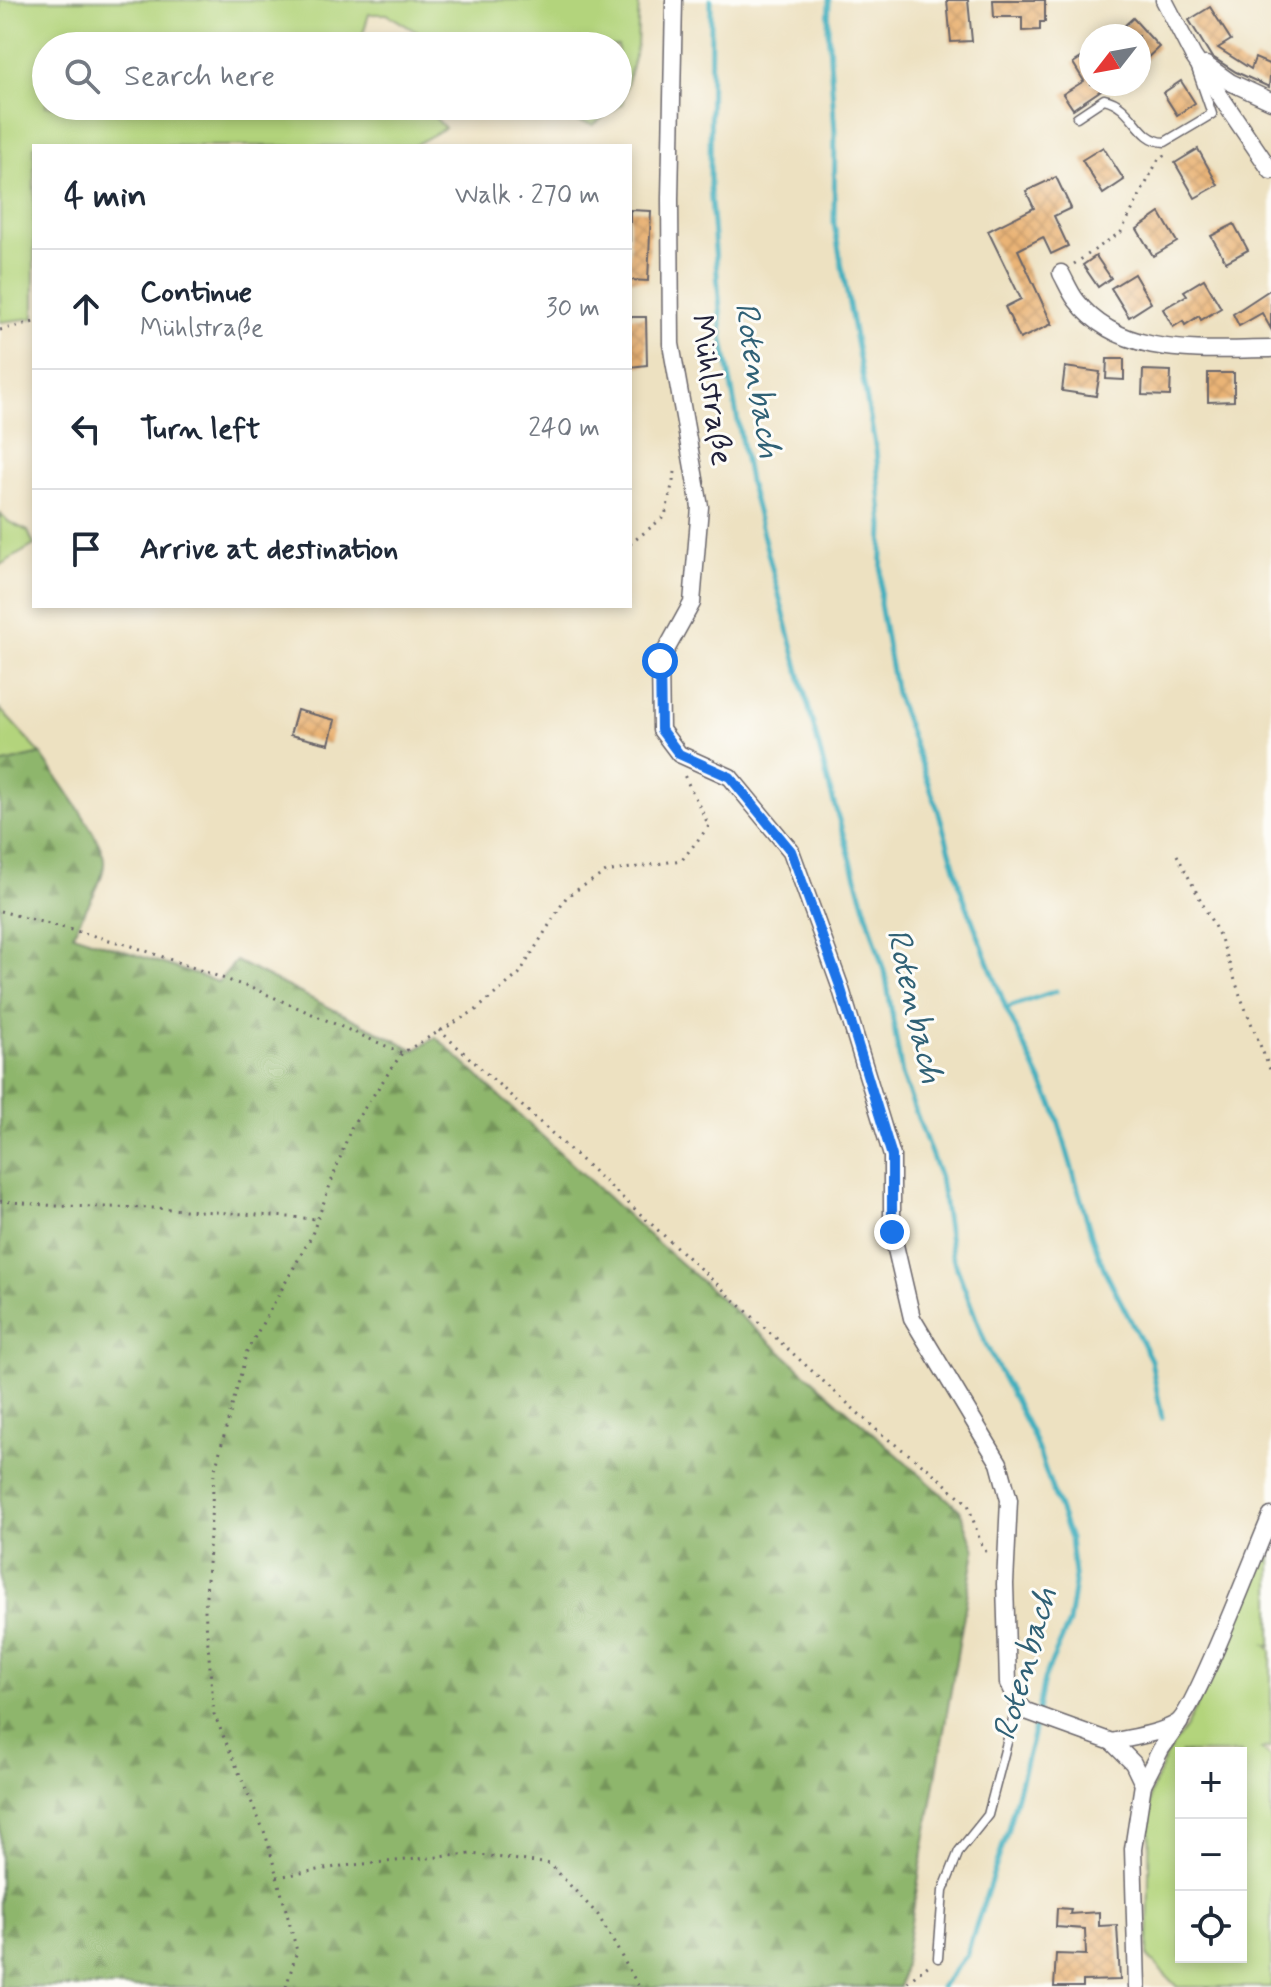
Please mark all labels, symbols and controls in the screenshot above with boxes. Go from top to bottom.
north arrow [1079,24,1151,96]
search box [32,32,632,120]
icon: search [60,54,104,98]
text: Search here [124,57,275,96]
text: 4 min [64,174,147,219]
text: Walk · 270 m [455,179,600,213]
text: Continue [140,273,252,312]
icon: ahead [64,287,108,331]
text: 30 m [546,292,600,326]
water label: Rotenbach [722,299,792,461]
text: Mühlstraße [140,312,264,346]
street label: Mühlstraße [680,312,742,468]
icon: left [64,407,108,451]
text: Turn left [140,410,260,449]
text: 240 m [528,412,600,446]
icon: arrive [64,527,108,571]
text: Arrive at destination [140,530,398,569]
route start [642,643,678,679]
water label: Rotenbach [874,924,954,1088]
route end [874,1214,910,1250]
water label: Rotenbach [983,1582,1069,1746]
map controls [1175,1747,1247,1963]
button: + [1175,1747,1247,1819]
button: − [1175,1819,1247,1891]
button: locate [1175,1891,1247,1963]

